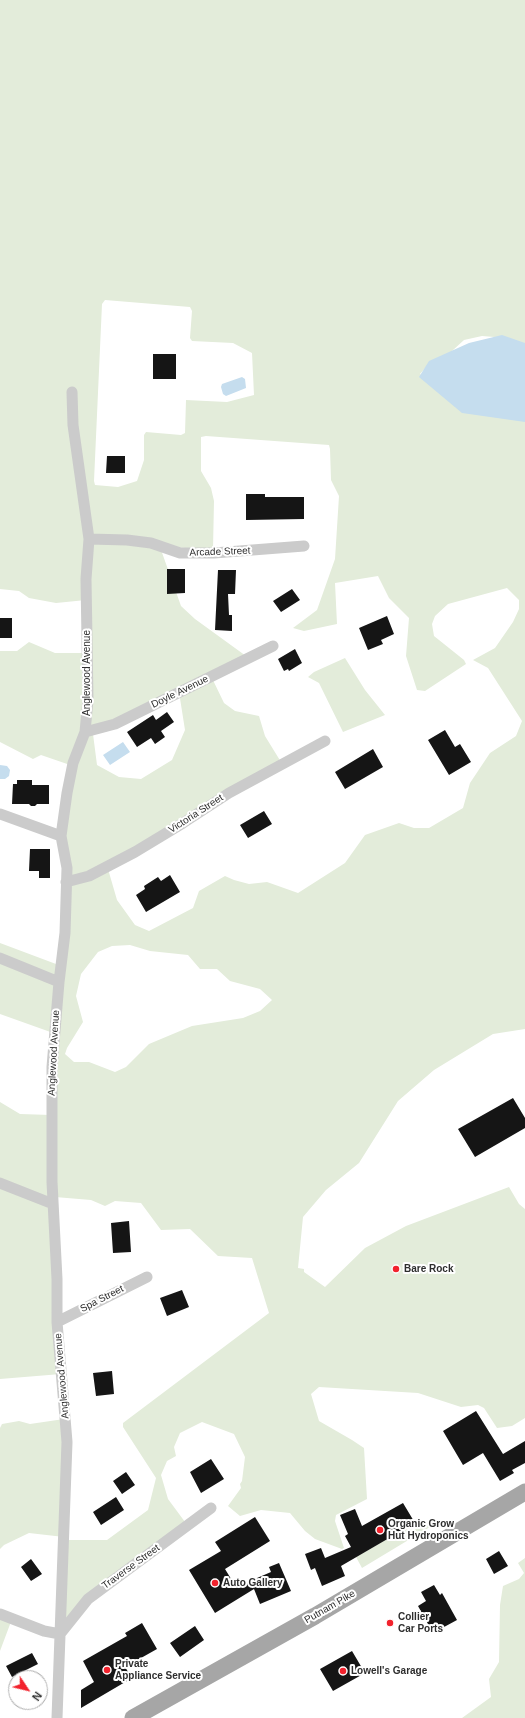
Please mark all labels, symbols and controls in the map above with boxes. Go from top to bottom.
street label: Arcade Street [189,545,251,559]
street label: Anglewood Avenue [81,630,93,716]
street label: Doyle Avenue [149,673,211,711]
street label: Victoria Street [166,792,226,836]
street label: Anglewood Avenue [46,1010,62,1096]
place label: Bare Rock [404,1263,453,1275]
marker: Bare Rock [391,1264,401,1274]
street label: Spa Street [78,1283,126,1315]
street label: Anglewood Avenue [52,1333,72,1419]
place label: Organic Grow Hut Hydroponics [388,1518,469,1542]
marker: Organic Grow Hut Hydroponics [375,1525,385,1535]
street label: Traverse Street [100,1542,162,1592]
place label: Auto Gallery [223,1577,282,1589]
marker: Auto Gallery [210,1578,220,1588]
street label: Putnam Pike [302,1588,358,1626]
place label: Collier Car Ports [398,1611,443,1634]
marker: Collier Car Ports [385,1618,395,1628]
place label: Private Appliance Service [115,1658,201,1682]
marker: Private Appliance Service [102,1665,112,1675]
place label: Lowell's Garage [351,1665,427,1677]
marker: Lowell's Garage [338,1666,348,1676]
north arrow [8,1670,48,1710]
text: N [30,1690,44,1703]

